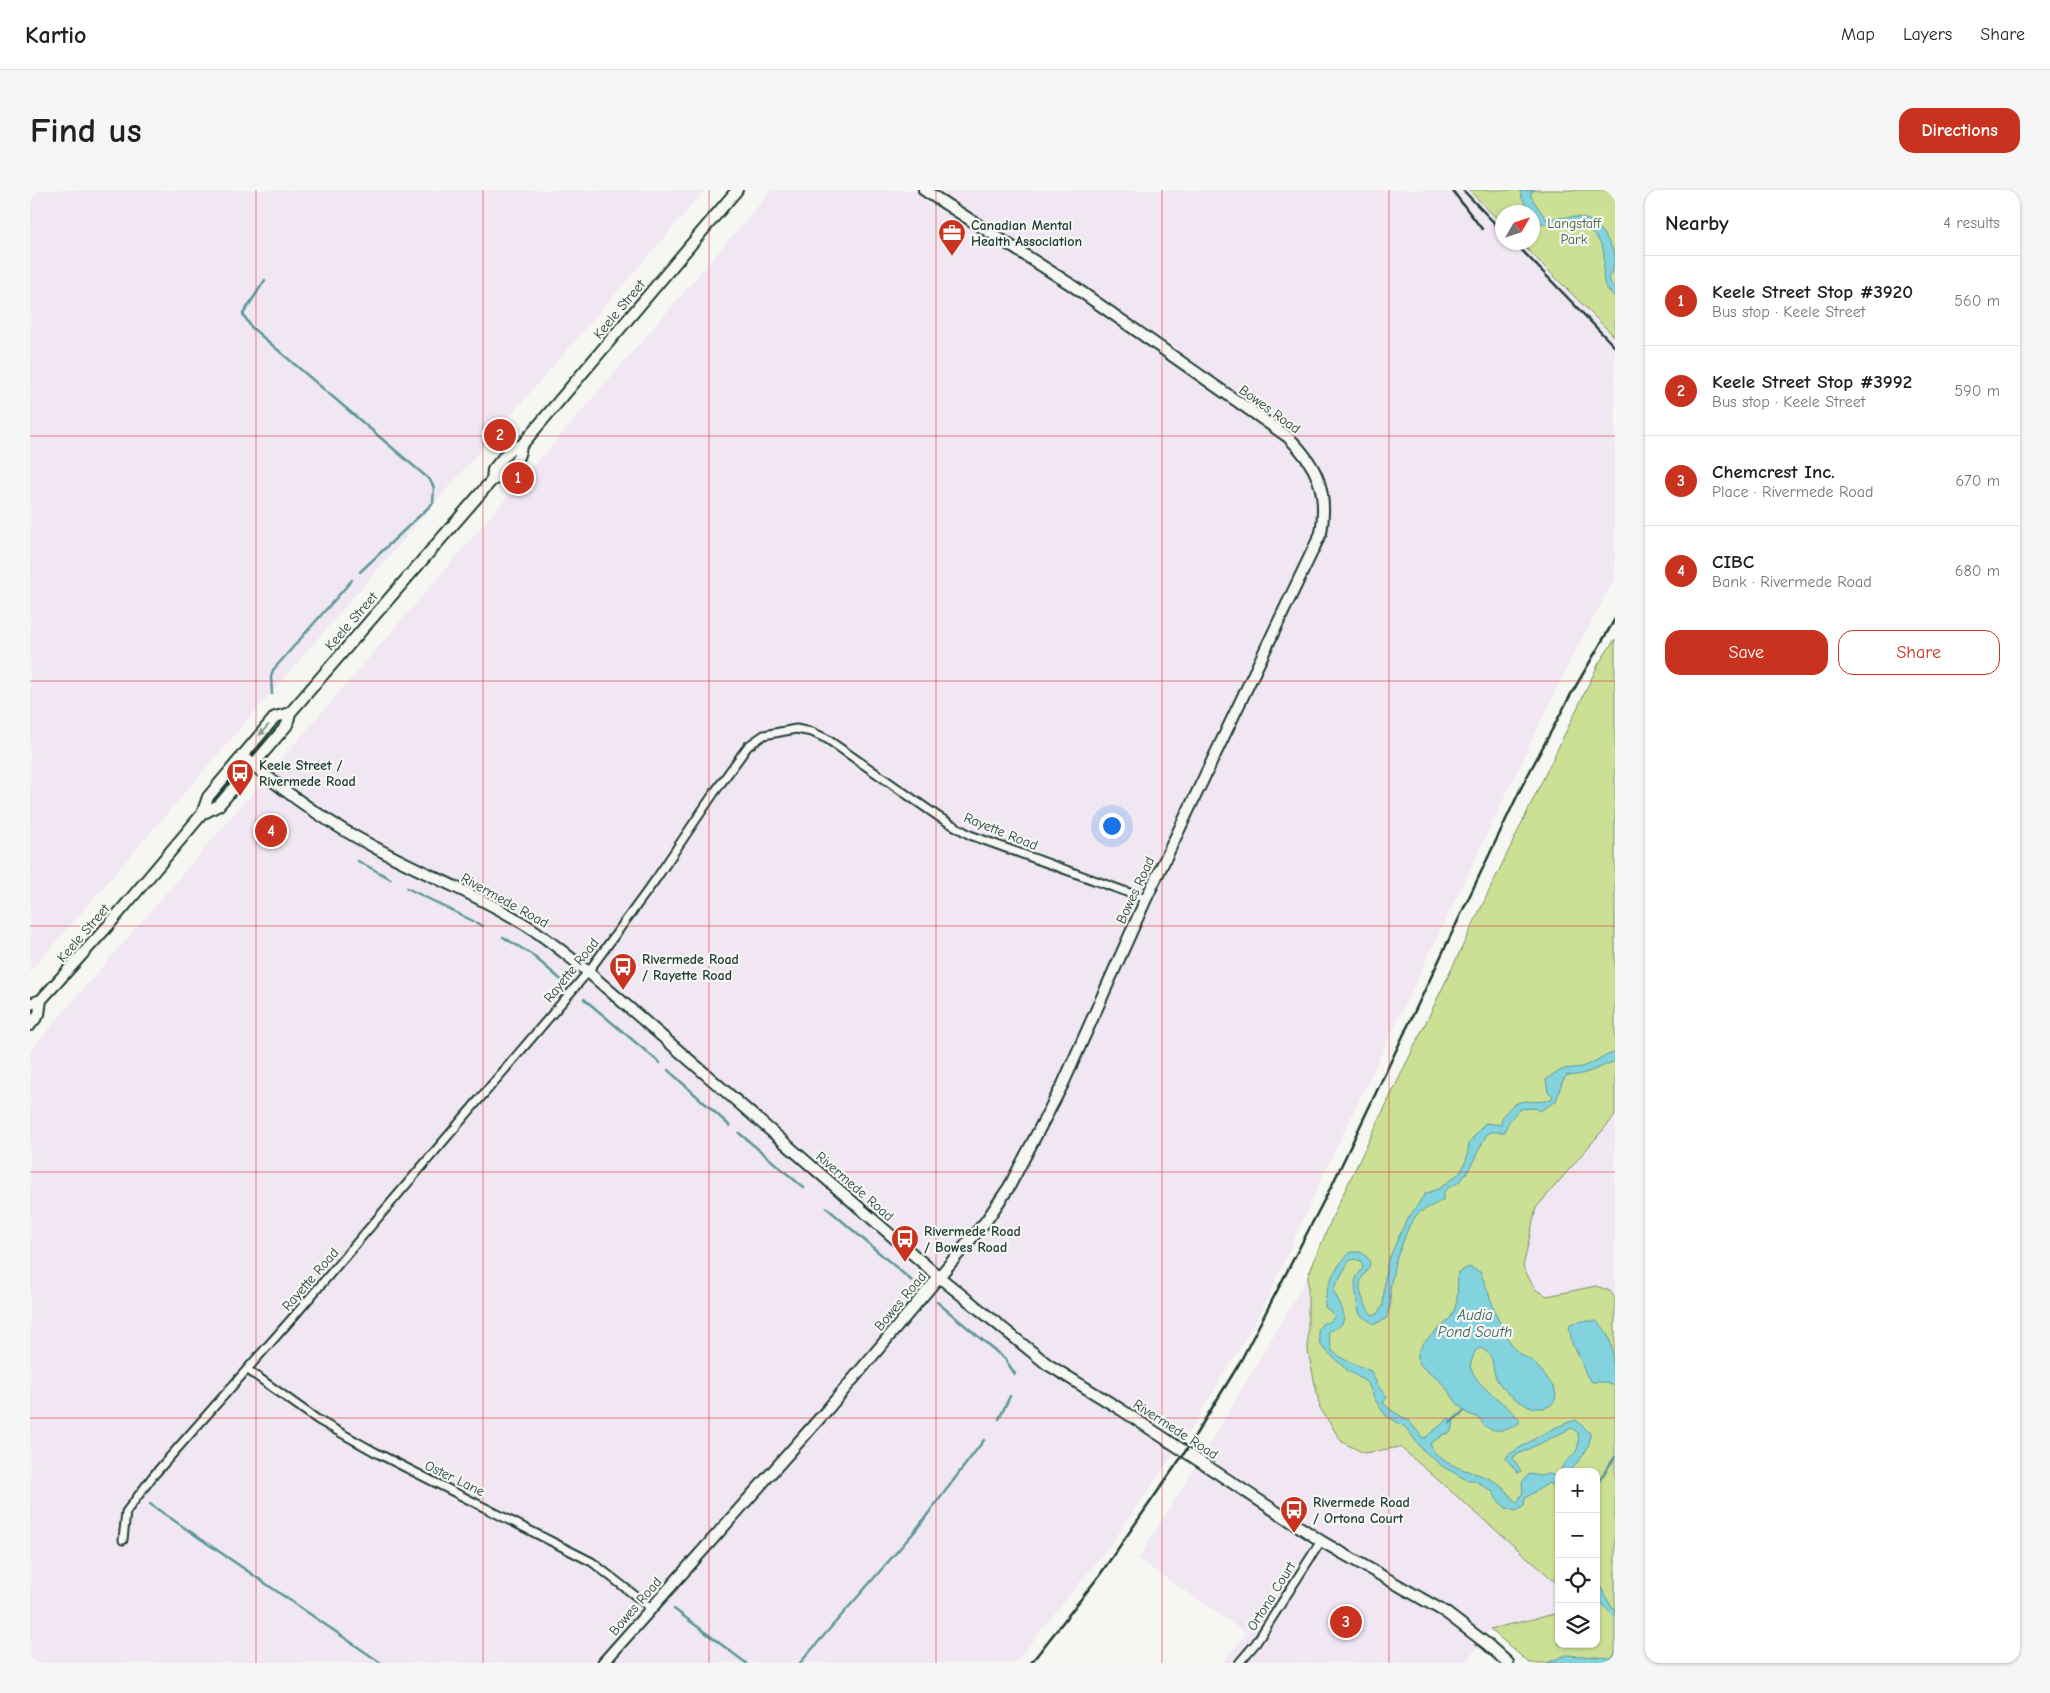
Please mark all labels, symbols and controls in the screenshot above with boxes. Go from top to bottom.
text: Kartio [25,21,87,49]
text: Map [1841,24,1875,45]
text: Layers [1903,24,1952,45]
text: Share [1980,24,2025,45]
button: Directions [1899,108,2020,153]
text: Find us [30,110,142,151]
north arrow [1495,205,1540,250]
text: Nearby [1665,211,1729,235]
text: 4 results [1943,214,2000,232]
park label: Langstaff Park [1547,215,1602,248]
place label: Canadian Mental Health Association [971,217,1082,250]
office icon: Canadian Mental Health Association [937,218,967,257]
street label: Keele Street [590,276,650,342]
text: Keele Street Stop #3920 [1712,281,1913,303]
text: 1 [1678,292,1684,310]
text: 560 m [1954,292,2000,310]
text: Bus stop · Keele Street [1712,303,1865,321]
text: Keele Street Stop #3992 [1712,371,1912,393]
street label: Bowes Road [1236,381,1304,437]
text: 2 [1677,382,1685,400]
text: 590 m [1955,382,2000,400]
text: Bus stop · Keele Street [1712,393,1865,411]
pin: 2 [484,416,516,454]
pin: 1 [502,459,534,497]
text: Chemcrest Inc. [1712,461,1835,483]
text: 3 [1677,472,1685,490]
text: 670 m [1955,472,2000,490]
text: Place · Rivermede Road [1712,483,1874,501]
text: CIBC [1712,551,1754,573]
text: 4 [1677,562,1685,580]
text: 680 m [1955,562,2000,580]
text: Bank · Rivermede Road [1712,573,1872,591]
street label: Keele Street [321,588,382,654]
button: Save [1665,630,1828,675]
button: Share [1838,630,2000,675]
one-way arrow [258,723,269,736]
place label: Keele Street / Rivermede Road [259,757,356,790]
bus stop icon: Keele Street / Rivermede Road [225,758,255,797]
street label: Rayette Road [961,809,1040,854]
pin: 4 [255,812,287,850]
your location [1099,813,1125,839]
street label: Bowes Road [1113,854,1158,926]
street label: Rivermede Road [458,869,552,932]
street label: Keele Street [53,900,114,966]
street label: Rayette Road [540,935,603,1006]
place label: Rivermede Road / Rayette Road [642,951,739,984]
bus stop icon: Rivermede Road / Rayette Road [608,952,638,991]
street label: Rivermede Road [812,1148,897,1225]
place label: Rivermede Road / Bowes Road [924,1223,1021,1256]
bus stop icon: Rivermede Road / Bowes Road [890,1224,920,1263]
street label: Rayette Road [278,1244,342,1314]
street label: Bowes Road [871,1268,930,1334]
water label: Audia Pond South [1438,1306,1512,1341]
street label: Rivermede Road [1130,1396,1221,1463]
street label: Oster Lane [422,1457,487,1500]
map controls [1555,1468,1600,1648]
button: + [1555,1468,1600,1513]
place label: Rivermede Road / Ortona Court [1313,1494,1410,1527]
bus stop icon: Rivermede Road / Ortona Court [1279,1495,1309,1534]
button: − [1555,1513,1600,1558]
street label: Ortona Court [1244,1558,1300,1634]
button: locate [1555,1558,1600,1603]
street label: Bowes Road [605,1574,665,1639]
pin: 3 [1330,1603,1362,1641]
button: layers [1555,1603,1600,1648]

